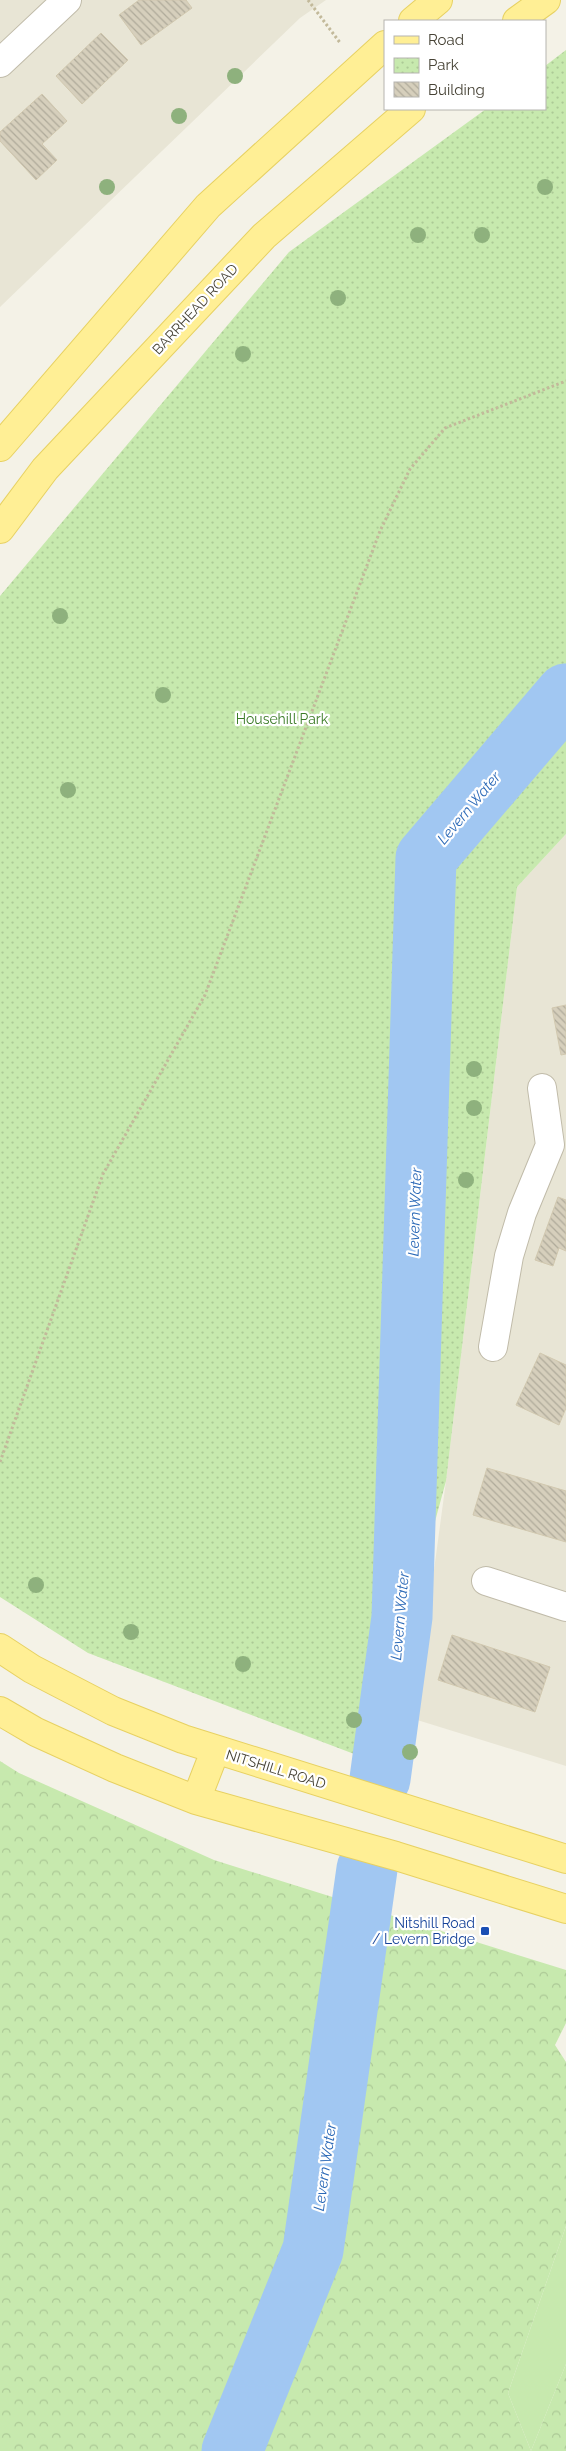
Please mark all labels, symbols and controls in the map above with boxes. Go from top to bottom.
legend [384,20,546,110]
text: Road [428,31,464,49]
text: Park [428,56,459,74]
text: Building [428,81,485,99]
street label: BARRHEAD ROAD [149,261,241,357]
park label: Househill Park [236,711,329,727]
water label: Levern Water [434,768,505,848]
water label: Levern Water [404,1167,426,1257]
water label: Levern Water [387,1570,413,1661]
street label: NITSHILL ROAD [224,1746,328,1792]
place label: Nitshill Road / Levern Bridge [372,1915,475,1947]
marker: Nitshill Road / Levern Bridge [479,1925,491,1937]
water label: Levern Water [310,2121,340,2212]

